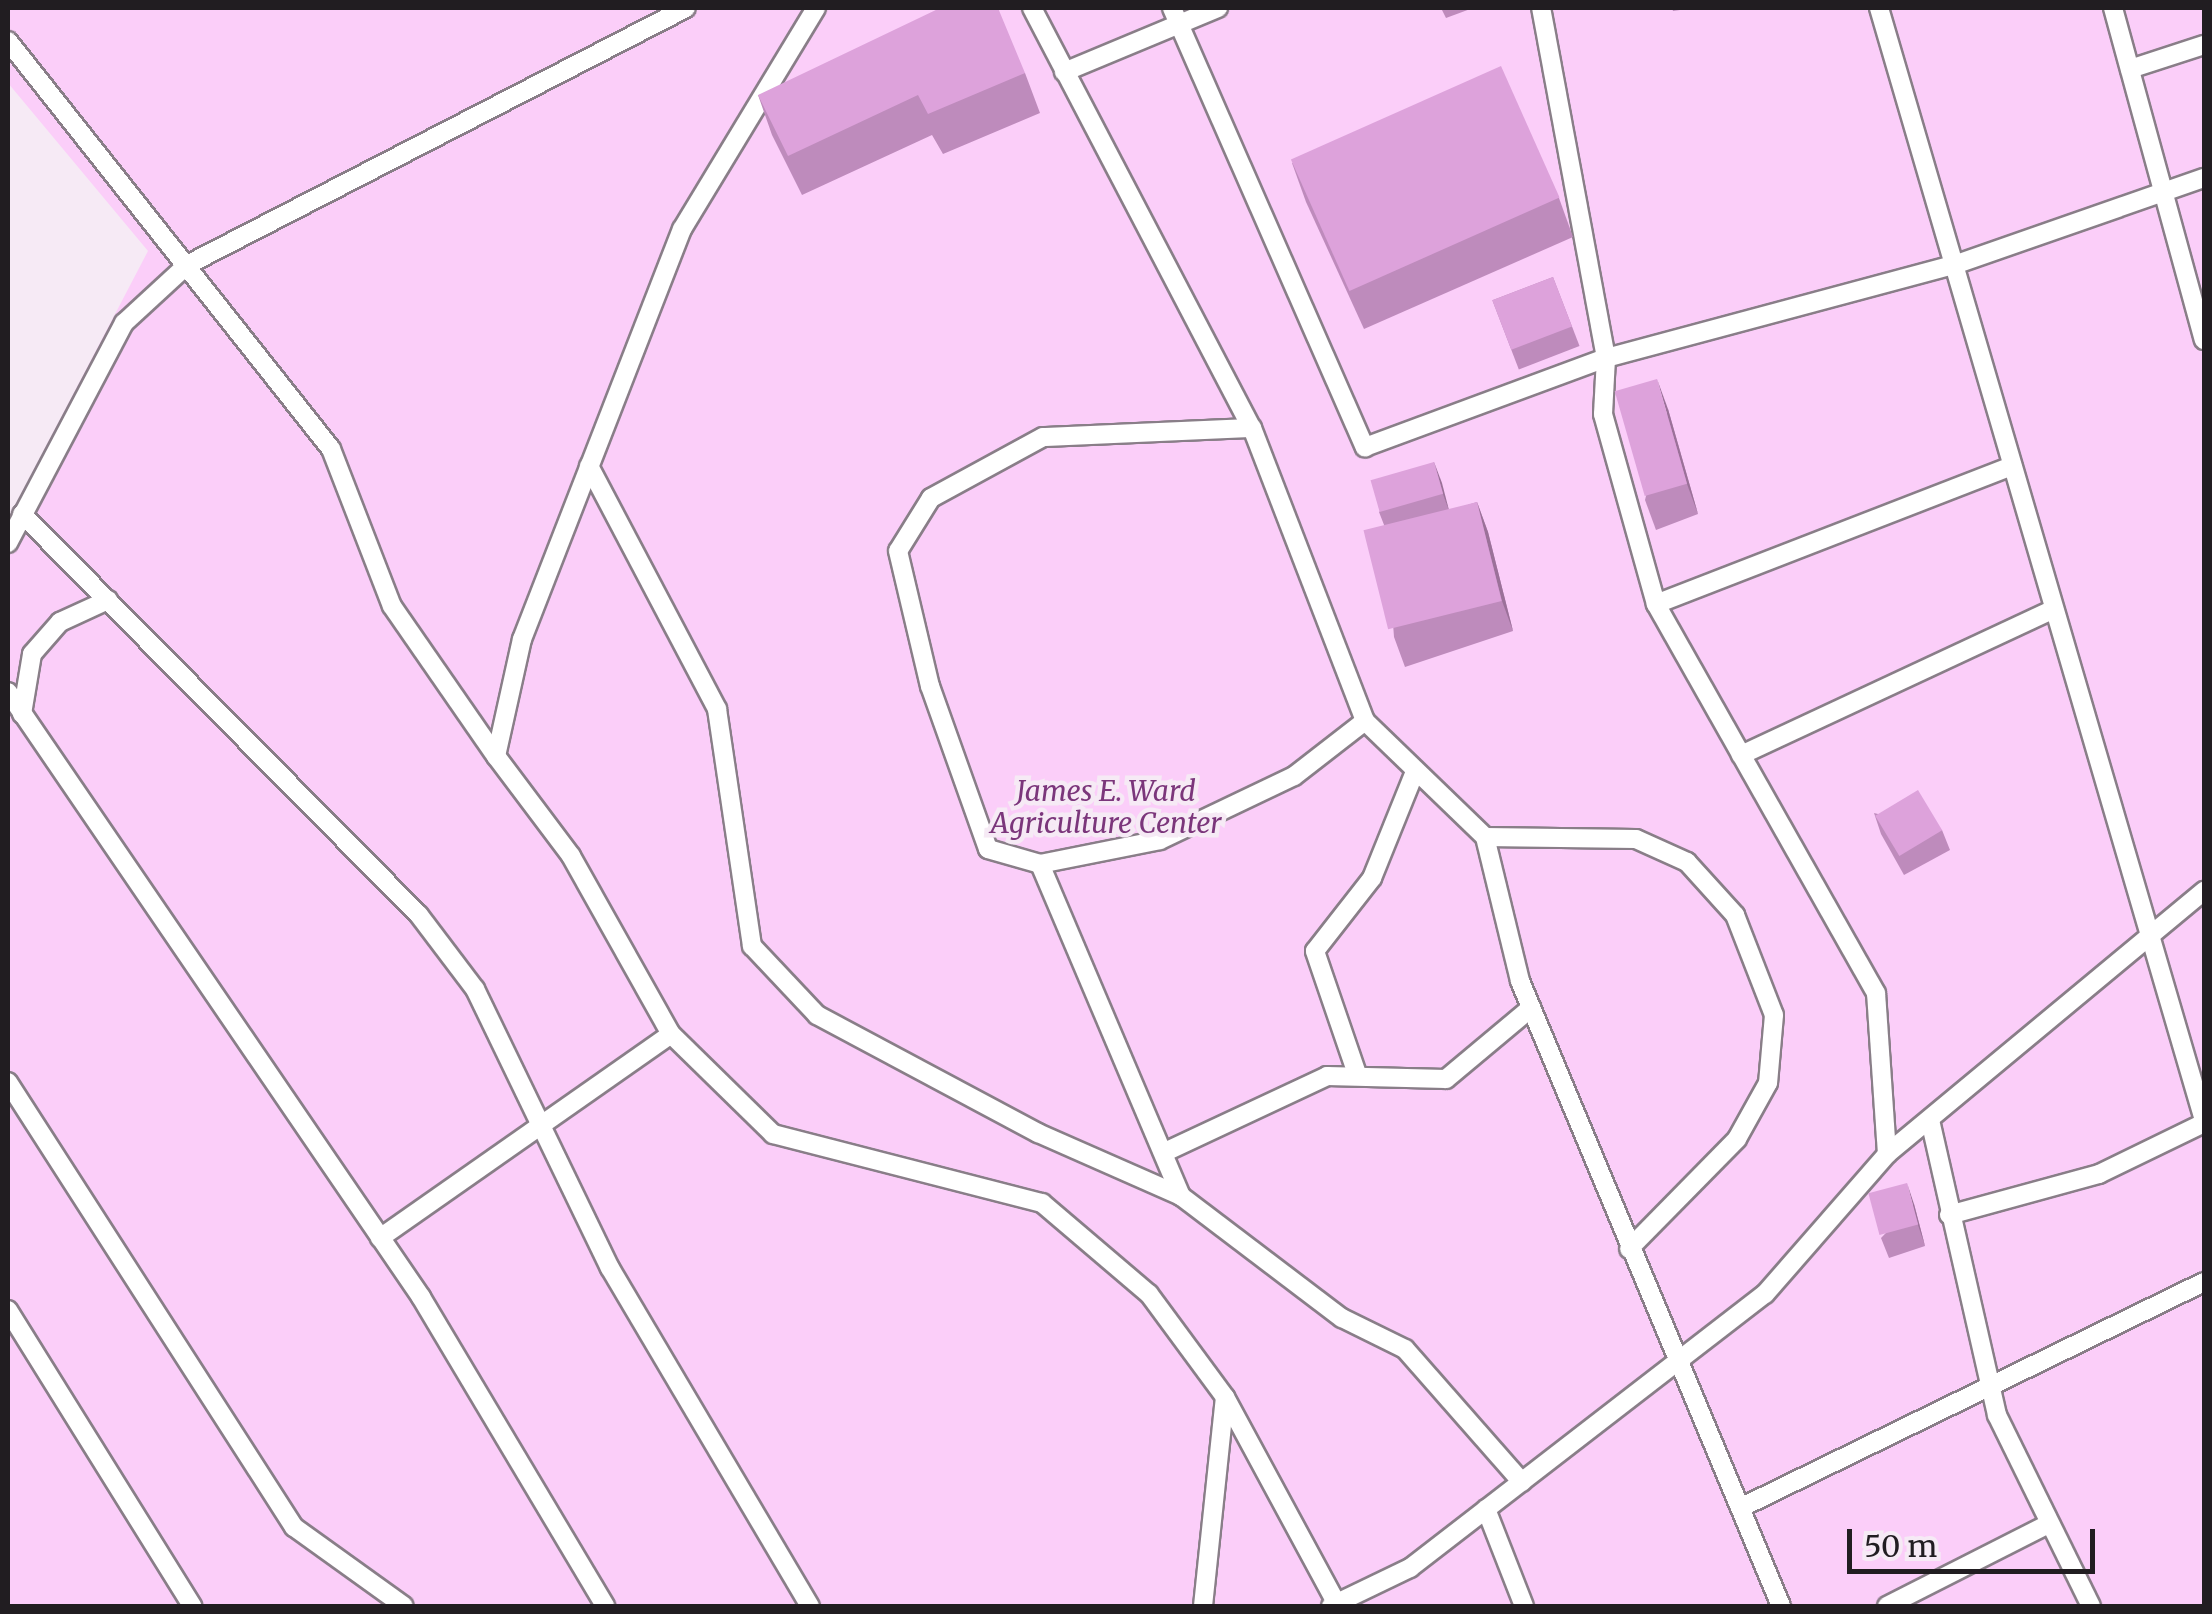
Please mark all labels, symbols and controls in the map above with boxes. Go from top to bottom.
park label: James E. Ward Agriculture Center [991,774,1221,840]
scale bar [1852,1509,2100,1571]
text: 50 m [1864,1527,1937,1565]

